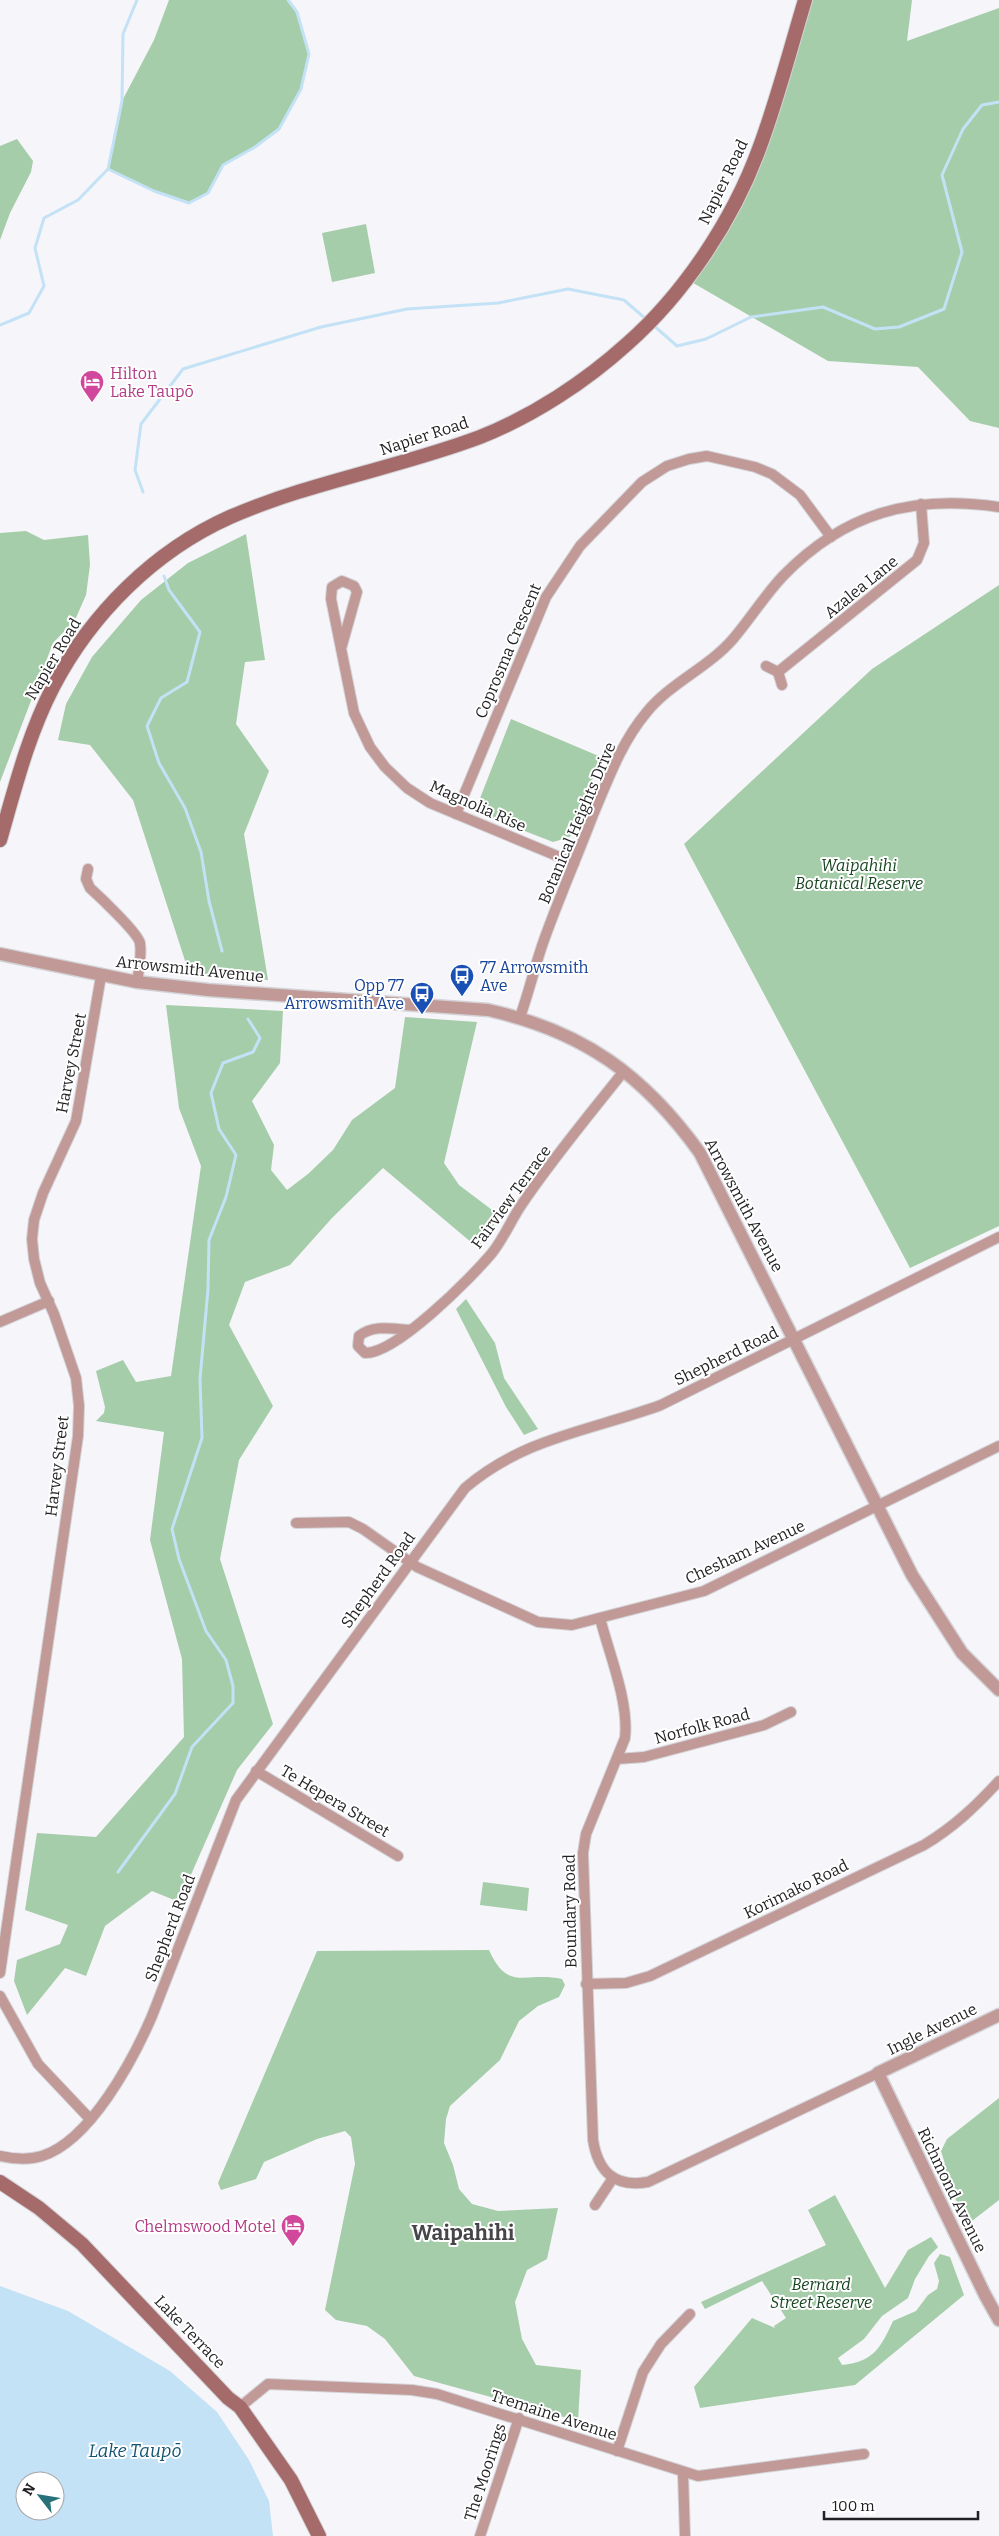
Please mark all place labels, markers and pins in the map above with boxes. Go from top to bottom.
place label: Hilton Lake Taupō [110,364,194,401]
hotel icon: Hilton Lake Taupō [79,369,105,403]
place label: 77 Arrowsmith Ave [480,958,589,995]
bus stop icon: 77 Arrowsmith Ave [449,963,475,997]
place label: Opp 77 Arrowsmith Ave [284,976,404,1013]
bus stop icon: Opp 77 Arrowsmith Ave [409,981,435,1015]
hotel icon: Chelmswood Motel [280,2213,306,2247]
place label: Chelmswood Motel [134,2217,276,2236]

